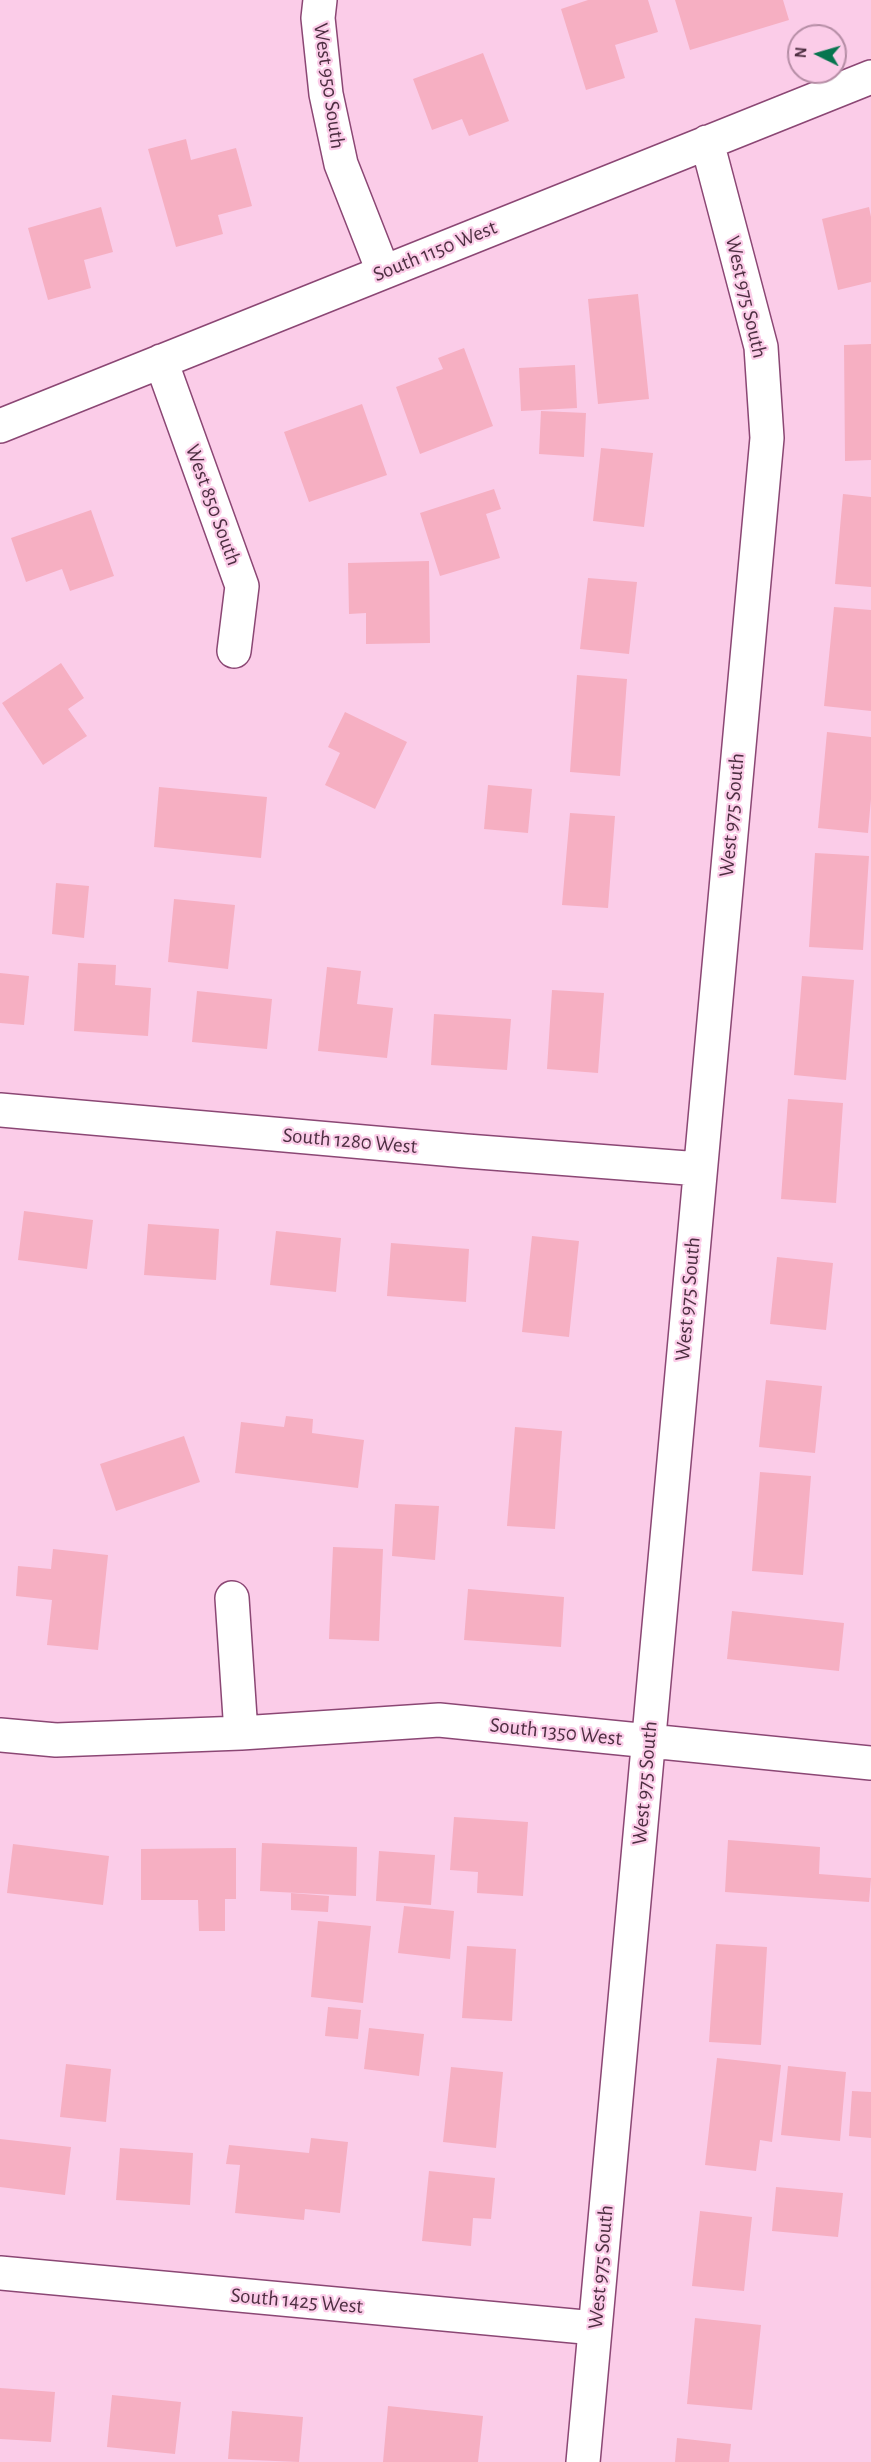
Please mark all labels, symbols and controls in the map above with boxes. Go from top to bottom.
street label: West 950 South [308,21,350,151]
north arrow [787,24,847,84]
text: N [793,46,810,59]
street label: South 1150 West [369,215,501,287]
street label: West 975 South [720,234,772,360]
street label: West 850 South [179,441,247,569]
street label: West 975 South [714,752,750,878]
street label: South 1280 West [282,1123,418,1159]
street label: West 975 South [670,1236,706,1362]
street label: South 1350 West [489,1713,623,1751]
street label: West 975 South [627,1720,663,1846]
street label: West 975 South [583,2204,619,2330]
street label: South 1425 West [230,2283,364,2319]

